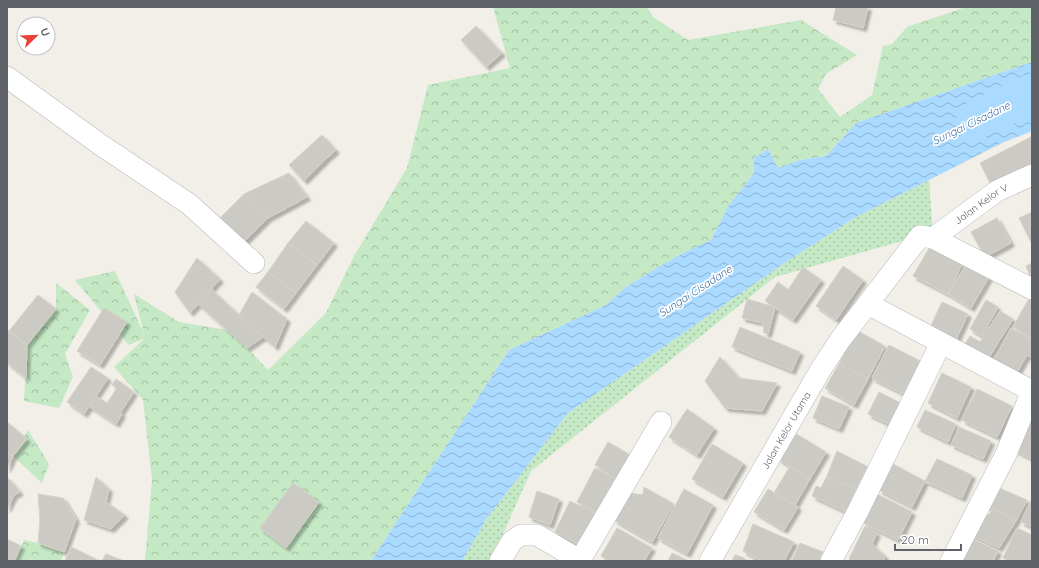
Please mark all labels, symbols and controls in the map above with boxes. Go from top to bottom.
north arrow [16,16,56,56]
text: U [37,26,53,38]
water label: Sungai Cisadane [930,98,1013,148]
street label: Jalan Kelor V [952,181,1010,227]
water label: Sungai Cisadane [656,262,735,320]
street label: Jalan Kelor Utama [758,389,814,472]
scale bar [895,526,961,552]
text: 20 m [901,532,929,547]

